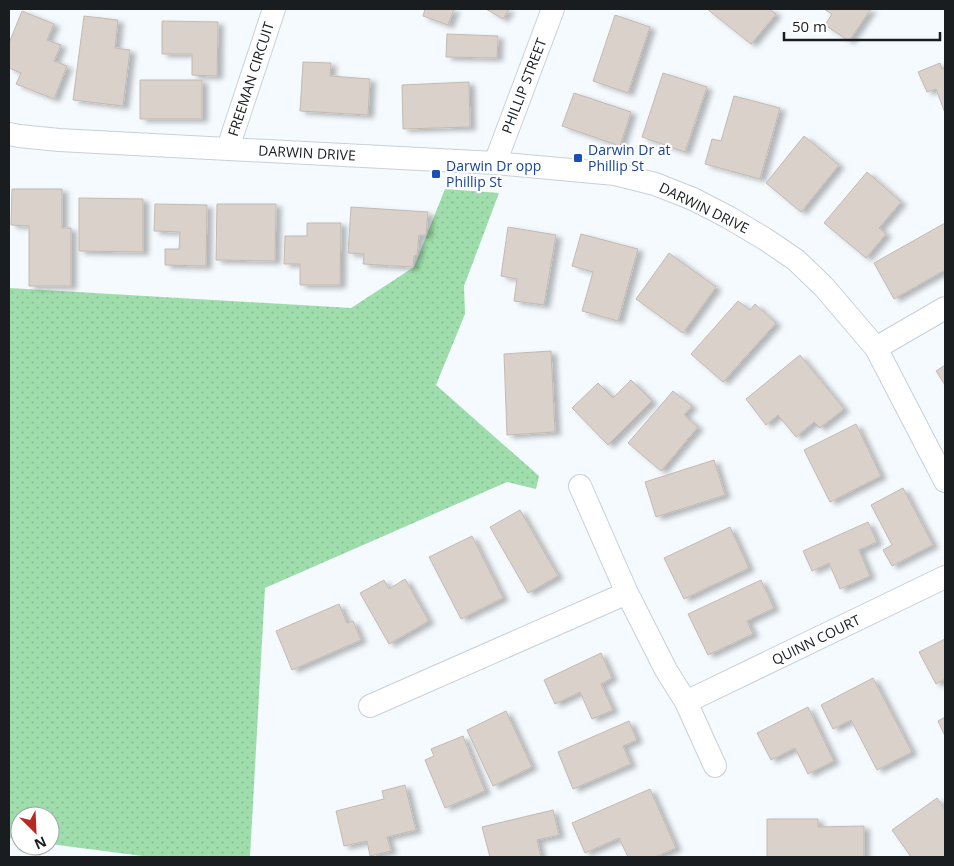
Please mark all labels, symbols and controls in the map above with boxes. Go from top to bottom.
scale bar [784,10,940,42]
text: 50 m [792,16,827,36]
street label: FREEMAN CIRCUIT [223,19,278,138]
street label: PHILLIP STREET [497,35,551,136]
street label: DARWIN DRIVE [258,140,356,165]
place label: Darwin Dr at Phillip St [588,140,671,175]
marker: Darwin Dr at Phillip St [572,152,584,164]
place label: Darwin Dr opp Phillip St [446,156,541,191]
marker: Darwin Dr opp Phillip St [430,168,442,180]
street label: DARWIN DRIVE [656,178,752,237]
street label: QUINN COURT [768,610,863,669]
north arrow [10,806,60,856]
text: N [31,832,50,854]

